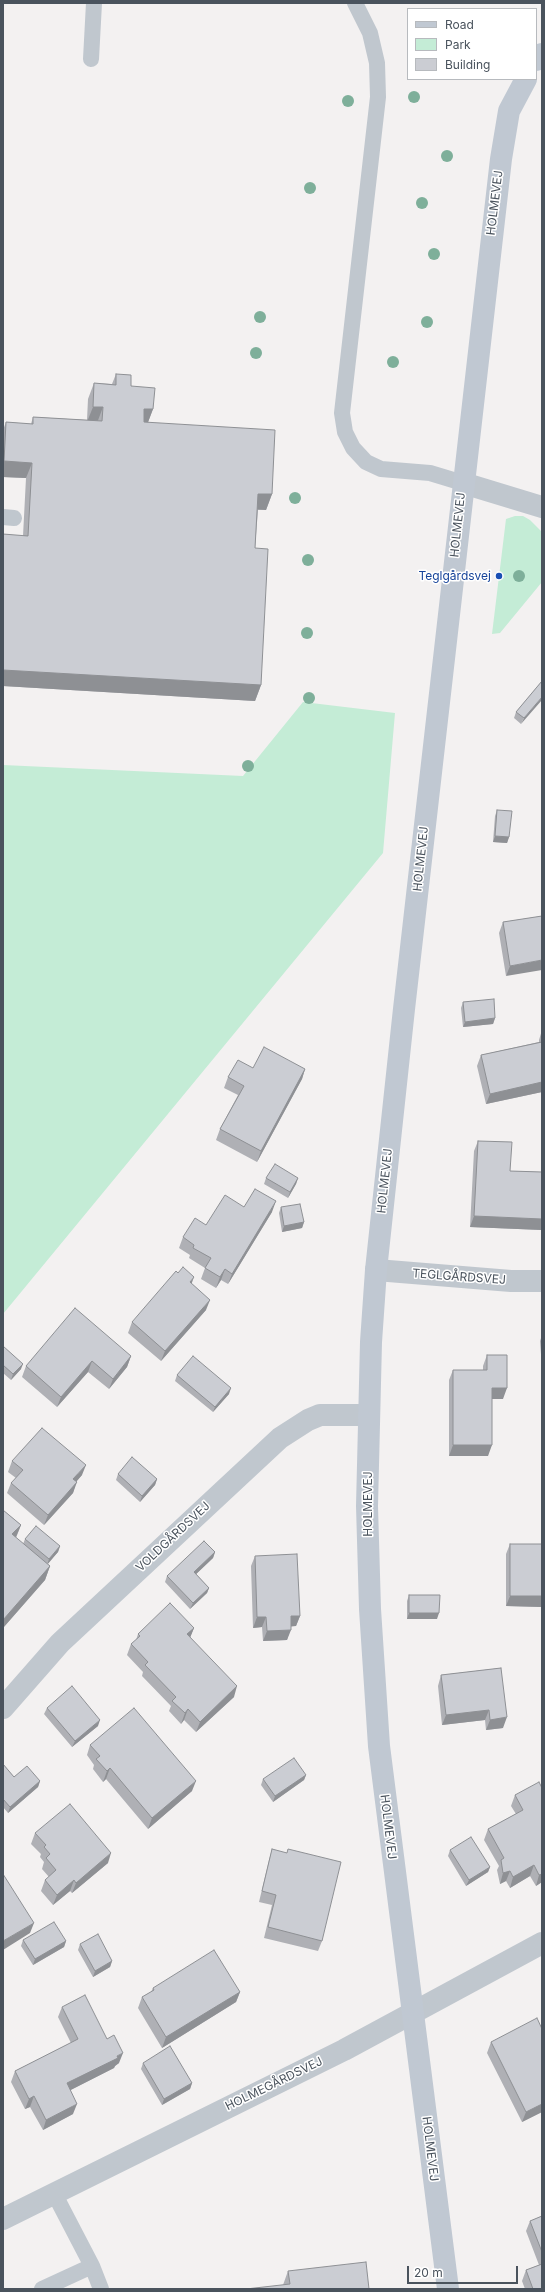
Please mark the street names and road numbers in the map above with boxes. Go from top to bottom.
street label: HOLMEVEJ [484,170,506,236]
street label: HOLMEVEJ [447,492,469,558]
street label: HOLMEVEJ [410,826,432,892]
street label: HOLMEVEJ [374,1148,396,1214]
street label: TEGLGÅRDSVEJ [412,1267,506,1287]
street label: HOLMEVEJ [361,1471,375,1537]
street label: VOLDGÅRDSVEJ [133,1499,213,1575]
street label: HOLMEVEJ [377,1794,399,1860]
street label: HOLMEGÅRDSVEJ [223,2054,325,2114]
street label: HOLMEVEJ [419,2116,441,2182]

